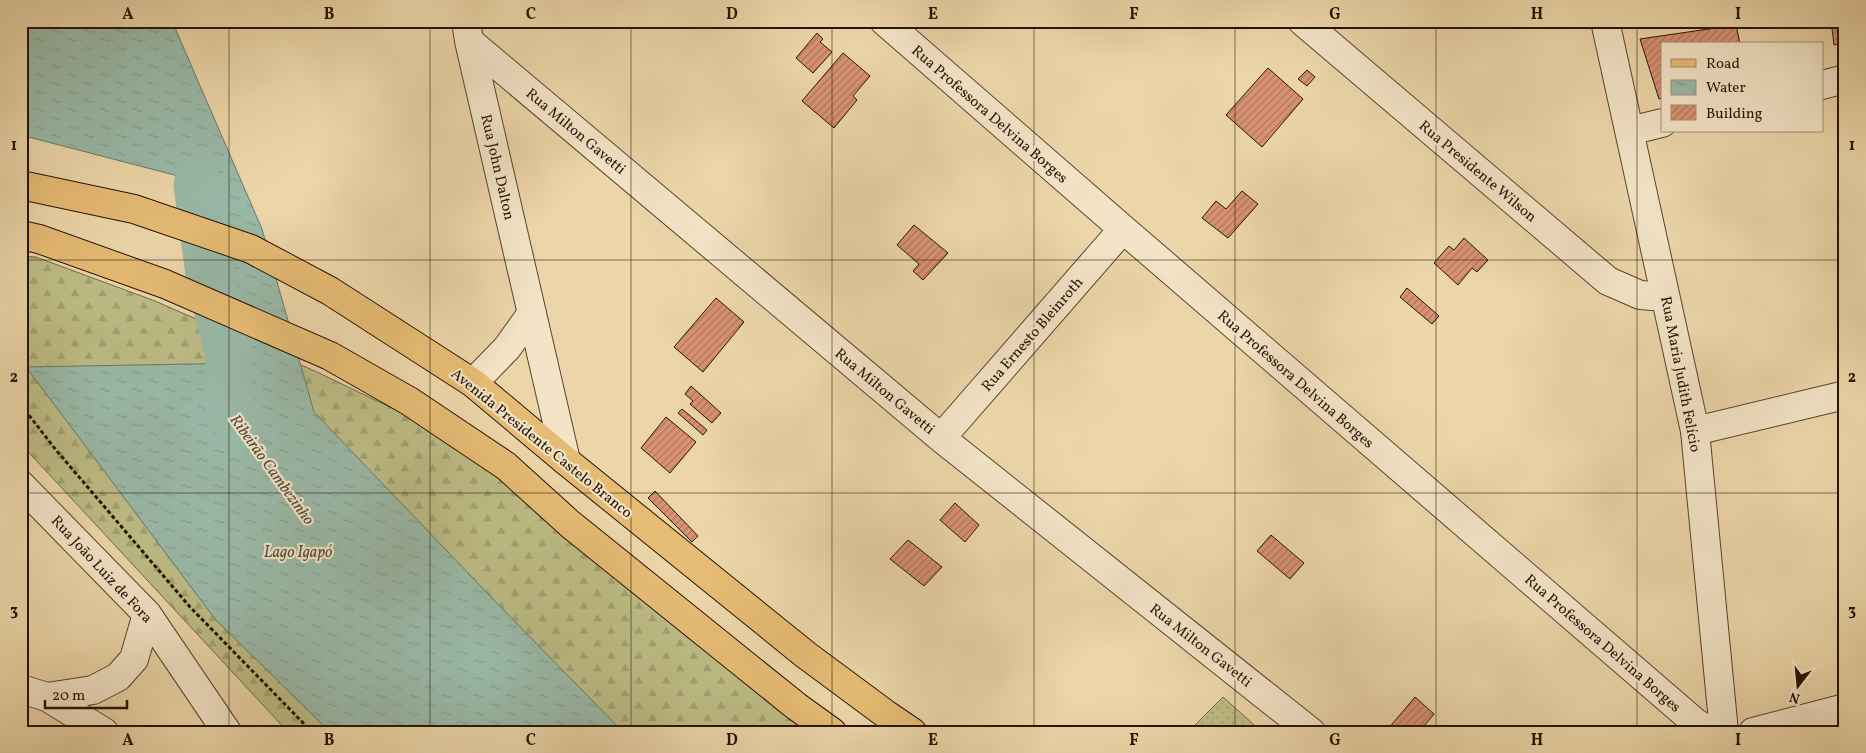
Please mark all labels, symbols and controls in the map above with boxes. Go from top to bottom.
text: A [122,4,134,26]
text: B [324,4,335,26]
text: C [526,4,536,26]
text: D [726,4,738,26]
text: E [928,4,938,26]
text: F [1129,4,1139,26]
text: G [1329,4,1341,26]
text: H [1531,4,1543,26]
text: I [1735,4,1741,26]
street label: Rua Professora Delvina Borges [906,41,1072,189]
legend [1661,42,1824,132]
text: Road [1706,54,1740,75]
text: Water [1706,78,1746,99]
street label: Rua Milton Gavetti [520,84,630,180]
text: Building [1706,104,1763,125]
street label: Rua John Dalton [474,112,519,222]
street label: Rua Presidente Wilson [1413,116,1541,228]
text: 1 [11,135,17,157]
text: 1 [1849,135,1855,157]
street label: Rua Ernesto Bleinroth [977,273,1089,397]
street label: Rua Maria Judith Felício [1654,295,1705,454]
street label: Rua Professora Delvina Borges [1212,306,1378,454]
street label: Rua Milton Gavetti [829,344,939,440]
street label: Avenida Presidente Castelo Branco [446,364,636,524]
text: 2 [10,367,18,389]
text: 2 [1848,367,1856,389]
water label: Ribeirão Cambezinho [224,410,319,530]
street label: Rua João Luiz de Fora [45,512,156,629]
water label: Lago Igapó [264,542,333,564]
street label: Rua Professora Delvina Borges [1519,570,1685,718]
street label: Rua Milton Gavetti [1144,599,1256,693]
text: 3 [10,600,18,622]
text: 3 [1848,600,1856,622]
north arrow [1774,660,1824,710]
scale bar [45,678,128,710]
text: 20 m [52,686,85,707]
text: N [1787,687,1802,708]
text: A [122,730,134,752]
text: B [324,730,335,752]
text: C [526,730,536,752]
text: D [726,730,738,752]
text: E [928,730,938,752]
text: F [1129,730,1139,752]
text: G [1329,730,1341,752]
text: H [1531,730,1543,752]
text: I [1735,730,1741,752]

